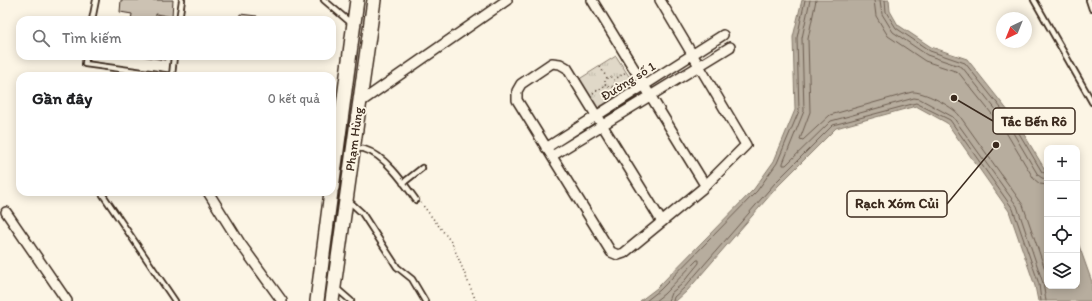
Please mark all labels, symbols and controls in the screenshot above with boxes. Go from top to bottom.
north arrow [996,12,1032,48]
search box [16,16,336,60]
icon: search [30,27,52,49]
text: Tìm kiếm [62,29,122,47]
street label: Đường số 1 [598,58,658,104]
text: Gần đây [32,88,92,108]
text: 0 kết quả [268,91,320,106]
street label: Phạm Hùng [342,106,366,172]
callout: Tắc Bến Rô [993,108,1075,134]
text: Tắc Bến Rô [1000,113,1067,130]
map controls [1044,145,1080,289]
button: + [1044,145,1080,181]
button: − [1044,181,1080,217]
callout: Rạch Xóm Củi [847,191,947,217]
text: Rạch Xóm Củi [855,195,939,212]
button: locate [1044,217,1080,253]
button: layers [1044,253,1080,289]

